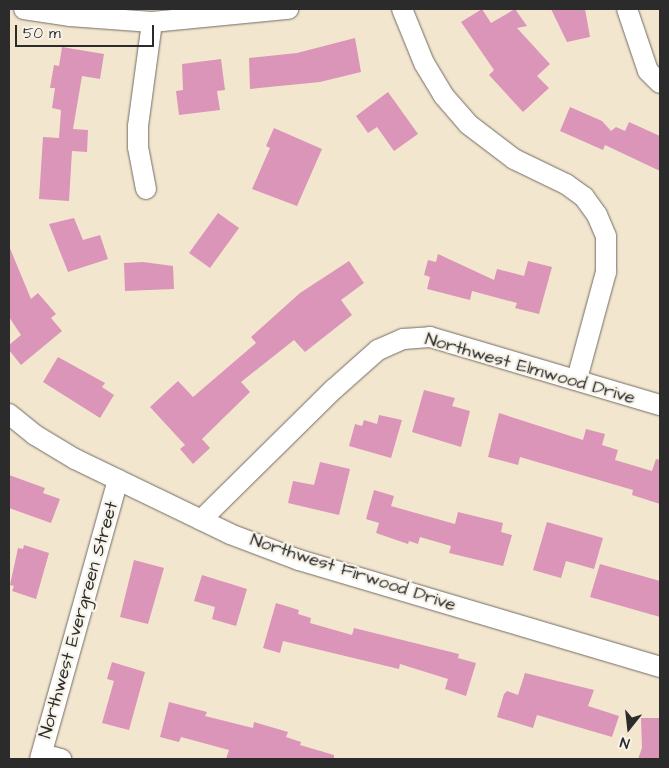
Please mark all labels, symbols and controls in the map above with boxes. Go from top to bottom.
scale bar [18,15,156,47]
text: 50 m [23,23,61,44]
street label: Northwest Elmwood Drive [422,329,638,409]
street label: Northwest Evergreen Street [35,499,123,741]
street label: Northwest Firwood Drive [247,529,459,617]
north arrow [604,703,654,753]
text: N [618,732,632,753]

